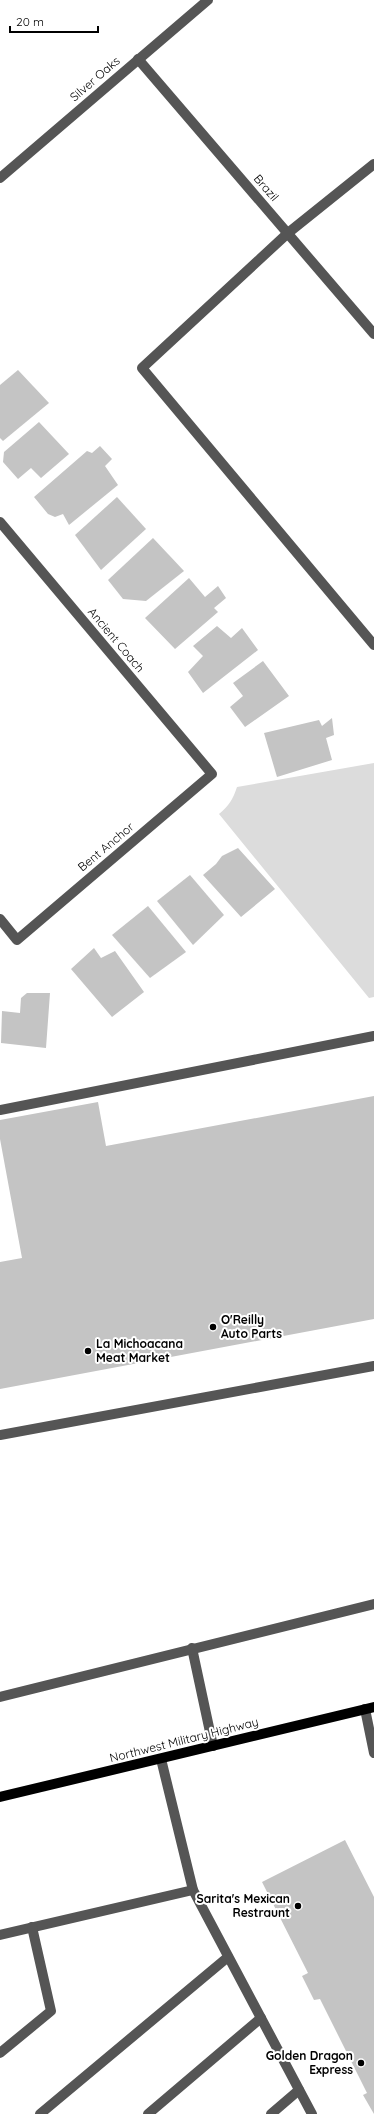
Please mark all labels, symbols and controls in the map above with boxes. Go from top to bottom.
scale bar [10,8,98,34]
text: 20 m [16,14,44,29]
street label: Silver Oaks [67,53,123,104]
street label: Brazil [251,171,282,204]
street label: Ancient Coach [85,604,148,675]
street label: Bent Anchor [75,819,137,874]
place label: O'Reilly Auto Parts [221,1312,282,1341]
marker: O'Reilly Auto Parts [208,1322,218,1332]
place label: La Michoacana Meat Market [96,1336,183,1365]
marker: La Michoacana Meat Market [83,1346,93,1356]
street label: Northwest Military Highway [108,1714,260,1765]
place label: Sarita's Mexican Restraunt [197,1891,290,1920]
marker: Sarita's Mexican Restraunt [293,1901,303,1911]
place label: Golden Dragon Express [266,2048,353,2077]
marker: Golden Dragon Express [356,2058,366,2068]

